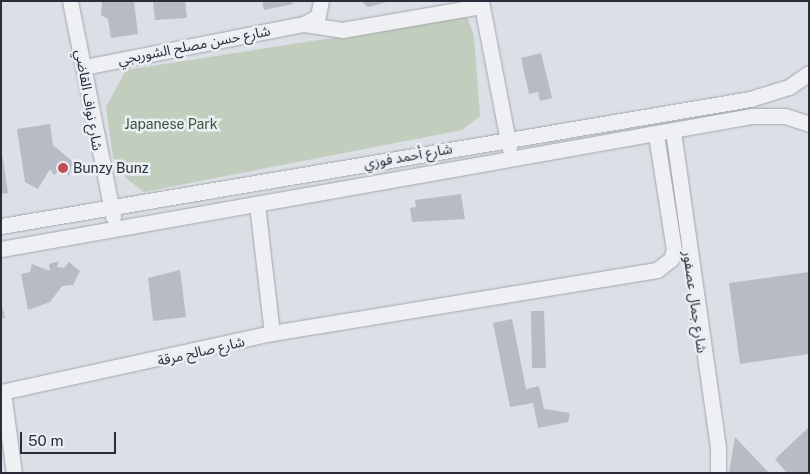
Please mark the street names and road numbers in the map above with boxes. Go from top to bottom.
street label: شارع حسن مصلح الشوربجي [116,22,272,68]
street label: شارع نواف القاضي [72,48,106,152]
street label: شارع أحمد فوزي [362,140,454,172]
street label: شارع جمال عصفور [679,250,711,354]
street label: شارع صالح مرقة [156,333,246,369]

